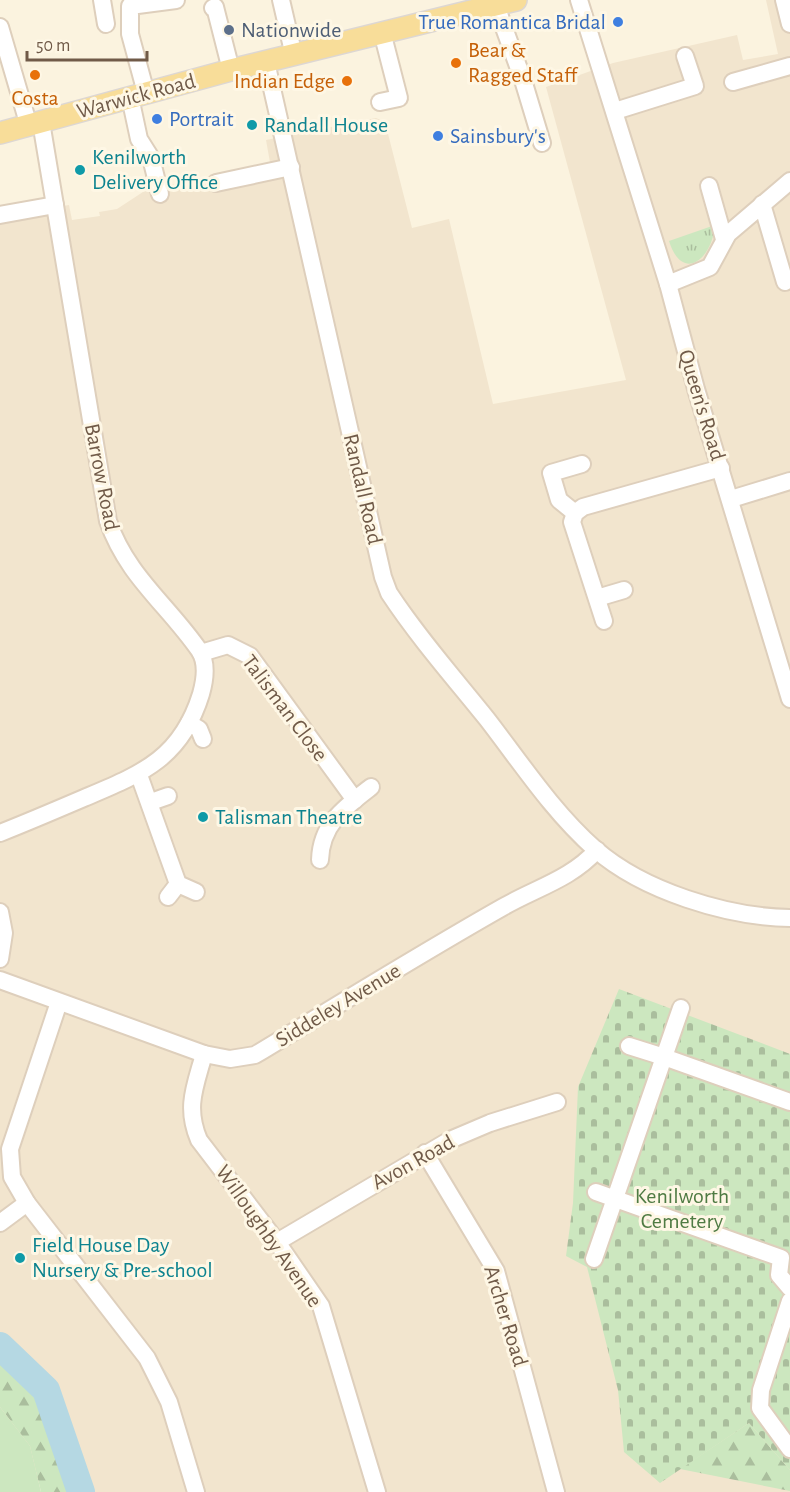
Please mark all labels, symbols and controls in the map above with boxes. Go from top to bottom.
place label: True Romantica Bridal [418,11,606,33]
marker: True Romantica Bridal [611,15,625,29]
place label: Nationwide [241,19,341,41]
marker: Nationwide [222,23,236,37]
scale bar [27,24,147,62]
text: 50 m [36,37,70,55]
place label: Bear & Ragged Staff [468,39,579,86]
marker: Bear & Ragged Staff [449,56,463,70]
marker: Costa [28,68,42,82]
street label: Warwick Road [74,70,198,122]
place label: Indian Edge [234,70,335,92]
marker: Indian Edge [340,74,354,88]
place label: Costa [11,87,59,109]
place label: Portrait [169,108,234,130]
marker: Portrait [150,112,164,126]
place label: Randall House [264,114,388,136]
marker: Randall House [245,118,259,132]
place label: Sainsbury's [450,125,546,147]
marker: Sainsbury's [431,129,445,143]
place label: Kenilworth Delivery Office [92,146,218,193]
marker: Kenilworth Delivery Office [73,163,87,177]
street label: Queen's Road [675,347,729,463]
street label: Barrow Road [81,422,123,532]
street label: Randall Road [340,432,386,546]
street label: Talisman Close [238,651,332,765]
place label: Talisman Theatre [215,806,362,828]
marker: Talisman Theatre [196,810,210,824]
street label: Siddeley Avenue [272,959,404,1051]
street label: Avon Road [368,1130,458,1194]
street label: Willoughby Avenue [212,1161,326,1311]
park label: Kenilworth Cemetery [635,1185,729,1232]
place label: Field House Day Nursery & Pre-school [32,1234,213,1281]
marker: Field House Day Nursery & Pre-school [13,1251,27,1265]
street label: Archer Road [480,1263,532,1369]

